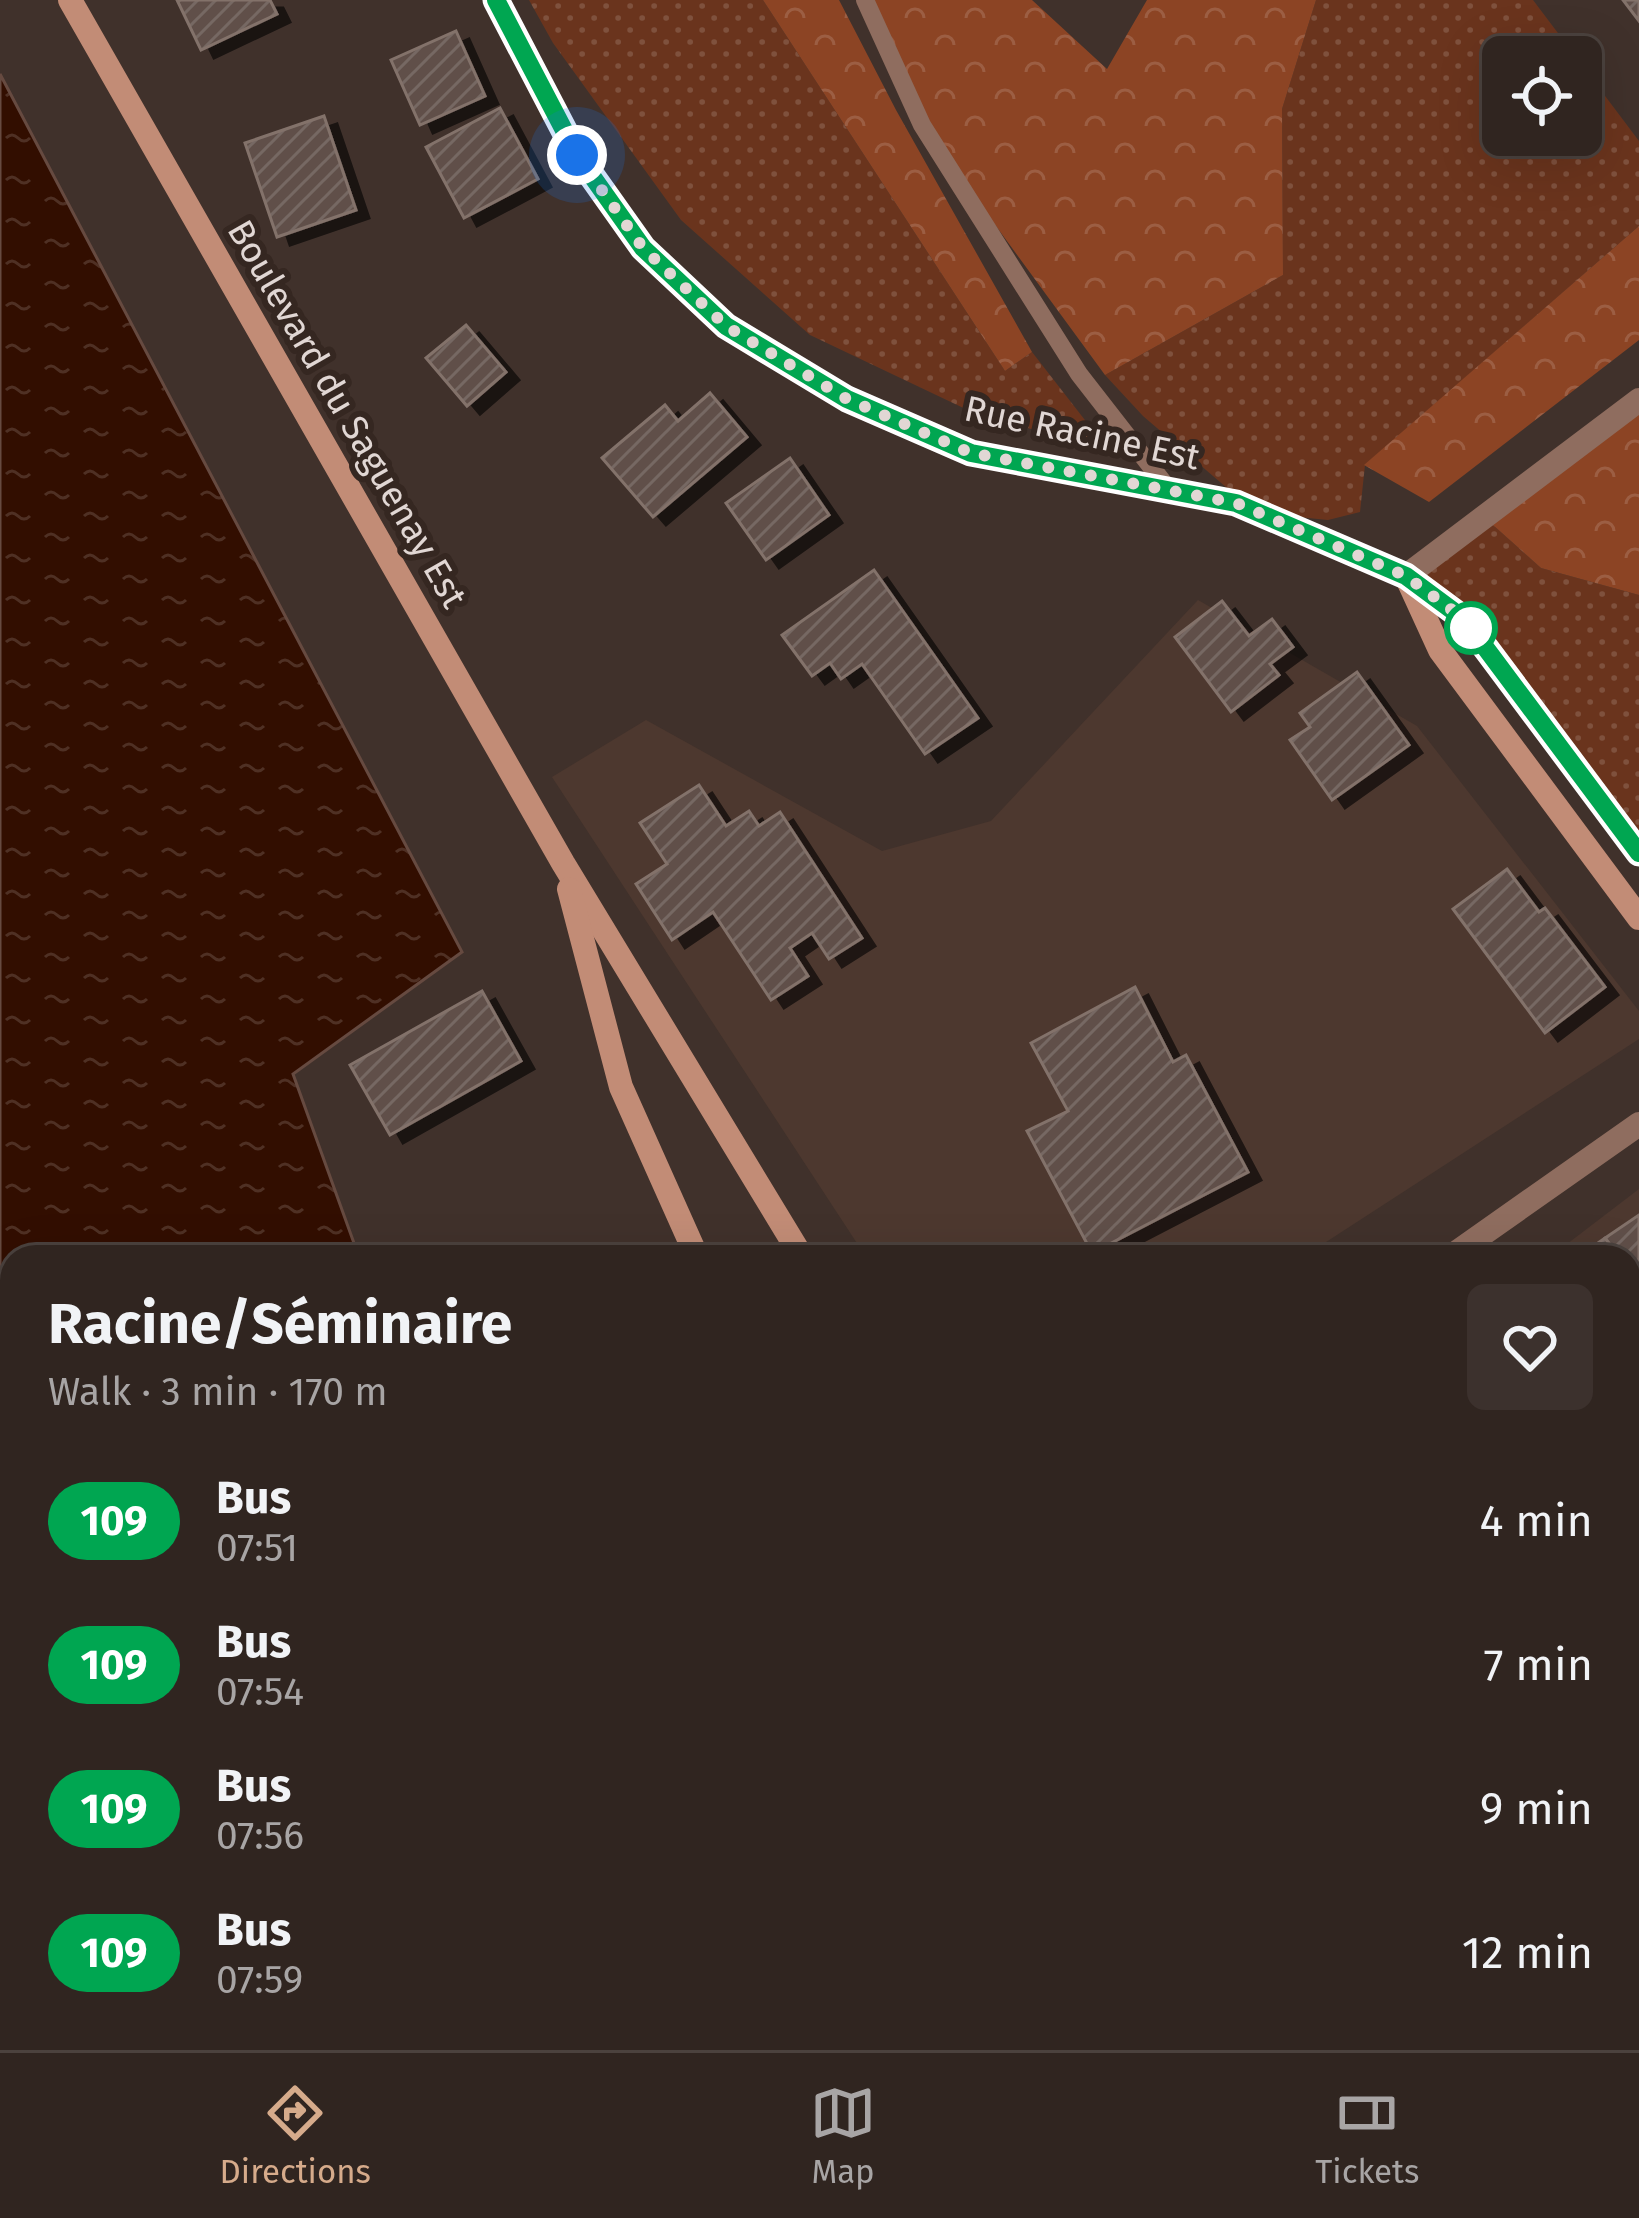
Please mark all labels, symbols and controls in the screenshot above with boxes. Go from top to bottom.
map controls [1482,36,1602,156]
button: locate [1482,36,1602,156]
your location [547,125,607,185]
street label: Boulevard du Saguenay Est [218,212,476,616]
street label: Rue Racine Est [960,387,1204,479]
unlabelled marker [1446,603,1496,653]
button: heart [1467,1284,1593,1410]
text: Racine/Séminaire [48,1290,512,1358]
text: Walk · 3 min · 170 m [48,1369,388,1415]
text: Bus [216,1471,291,1525]
text: 4 min [1480,1494,1593,1548]
text: 109 [80,1496,148,1546]
text: 07:51 [216,1525,298,1571]
text: Bus [216,1615,291,1669]
text: 7 min [1483,1638,1593,1692]
text: 109 [80,1640,148,1690]
text: 07:54 [216,1669,304,1715]
text: Bus [216,1759,291,1813]
text: 9 min [1480,1782,1593,1836]
text: 109 [80,1784,148,1834]
text: 07:56 [216,1813,304,1859]
text: Bus [216,1903,291,1957]
text: 12 min [1462,1926,1593,1980]
text: 109 [80,1928,148,1978]
text: 07:59 [216,1957,303,2003]
tab: Directions [220,2080,371,2192]
tab: Map [810,2080,876,2192]
tab: Tickets [1315,2080,1419,2192]

